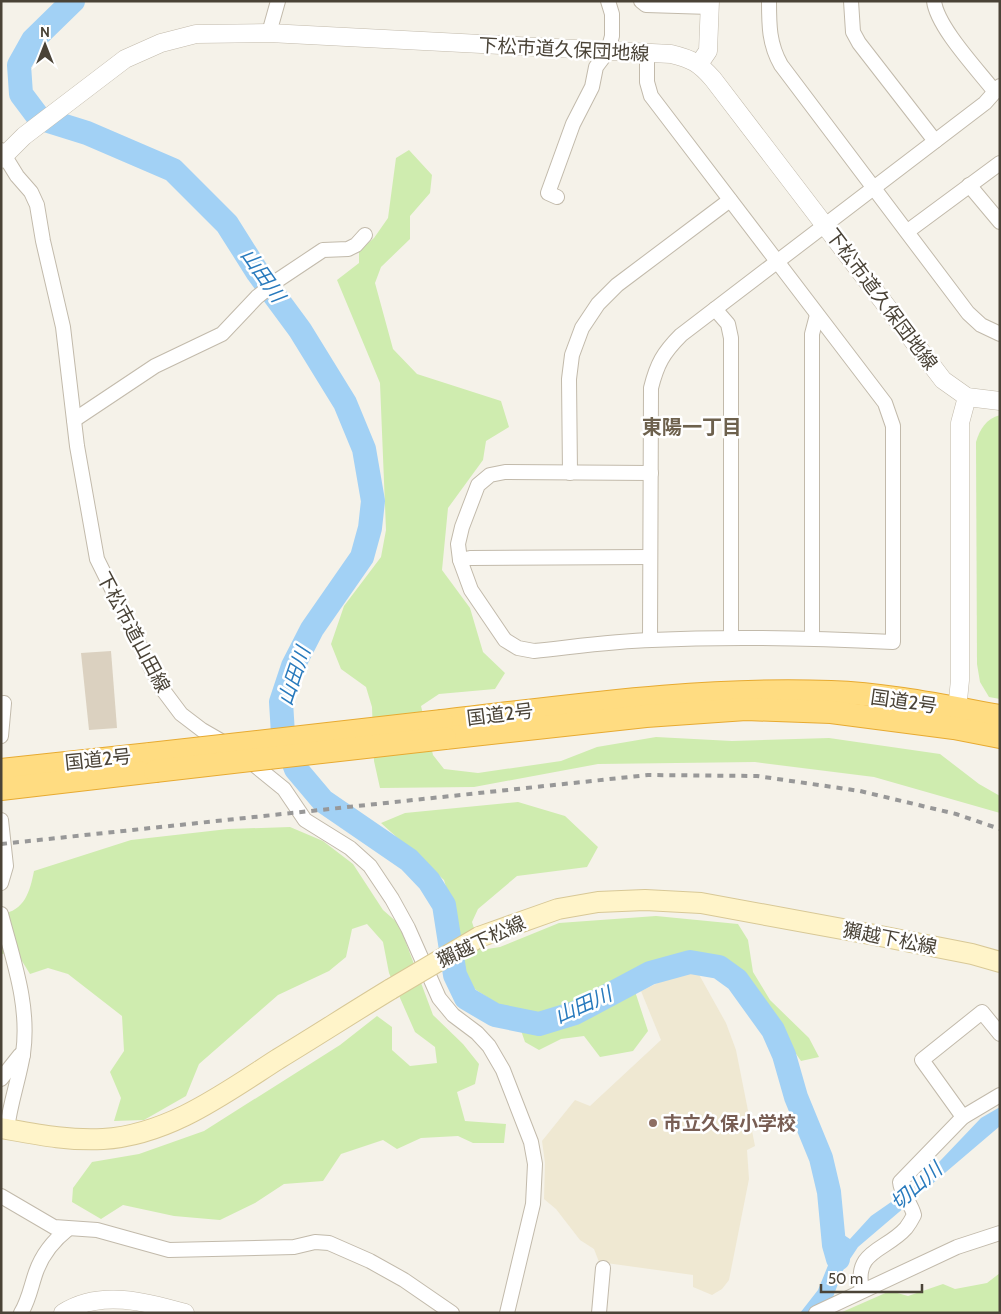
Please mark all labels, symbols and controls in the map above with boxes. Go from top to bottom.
north arrow [20,20,70,70]
text: N [40,23,50,41]
street label: 下松市道久保団地線 [478,34,650,65]
street label: 下松市道久保団地線 [821,224,942,375]
water label: 山田川 [236,244,291,308]
district label: 東陽一丁目 [642,415,742,439]
street label: 下松市道山田線 [92,568,175,696]
water label: 山田川 [273,642,316,708]
street label: 国道2号 [869,685,939,718]
street label: 国道2号 [465,699,535,730]
street label: 国道2号 [64,745,133,774]
street label: 獺越下松線 [433,911,529,972]
street label: 獺越下松線 [841,918,939,959]
water label: 山田川 [551,981,617,1028]
place label: 市立久保小学校 [663,1112,796,1135]
marker: 市立久保小学校 [647,1117,659,1129]
water label: 切山川 [885,1156,948,1215]
scale bar [821,1262,922,1294]
text: 50 m [828,1270,863,1288]

